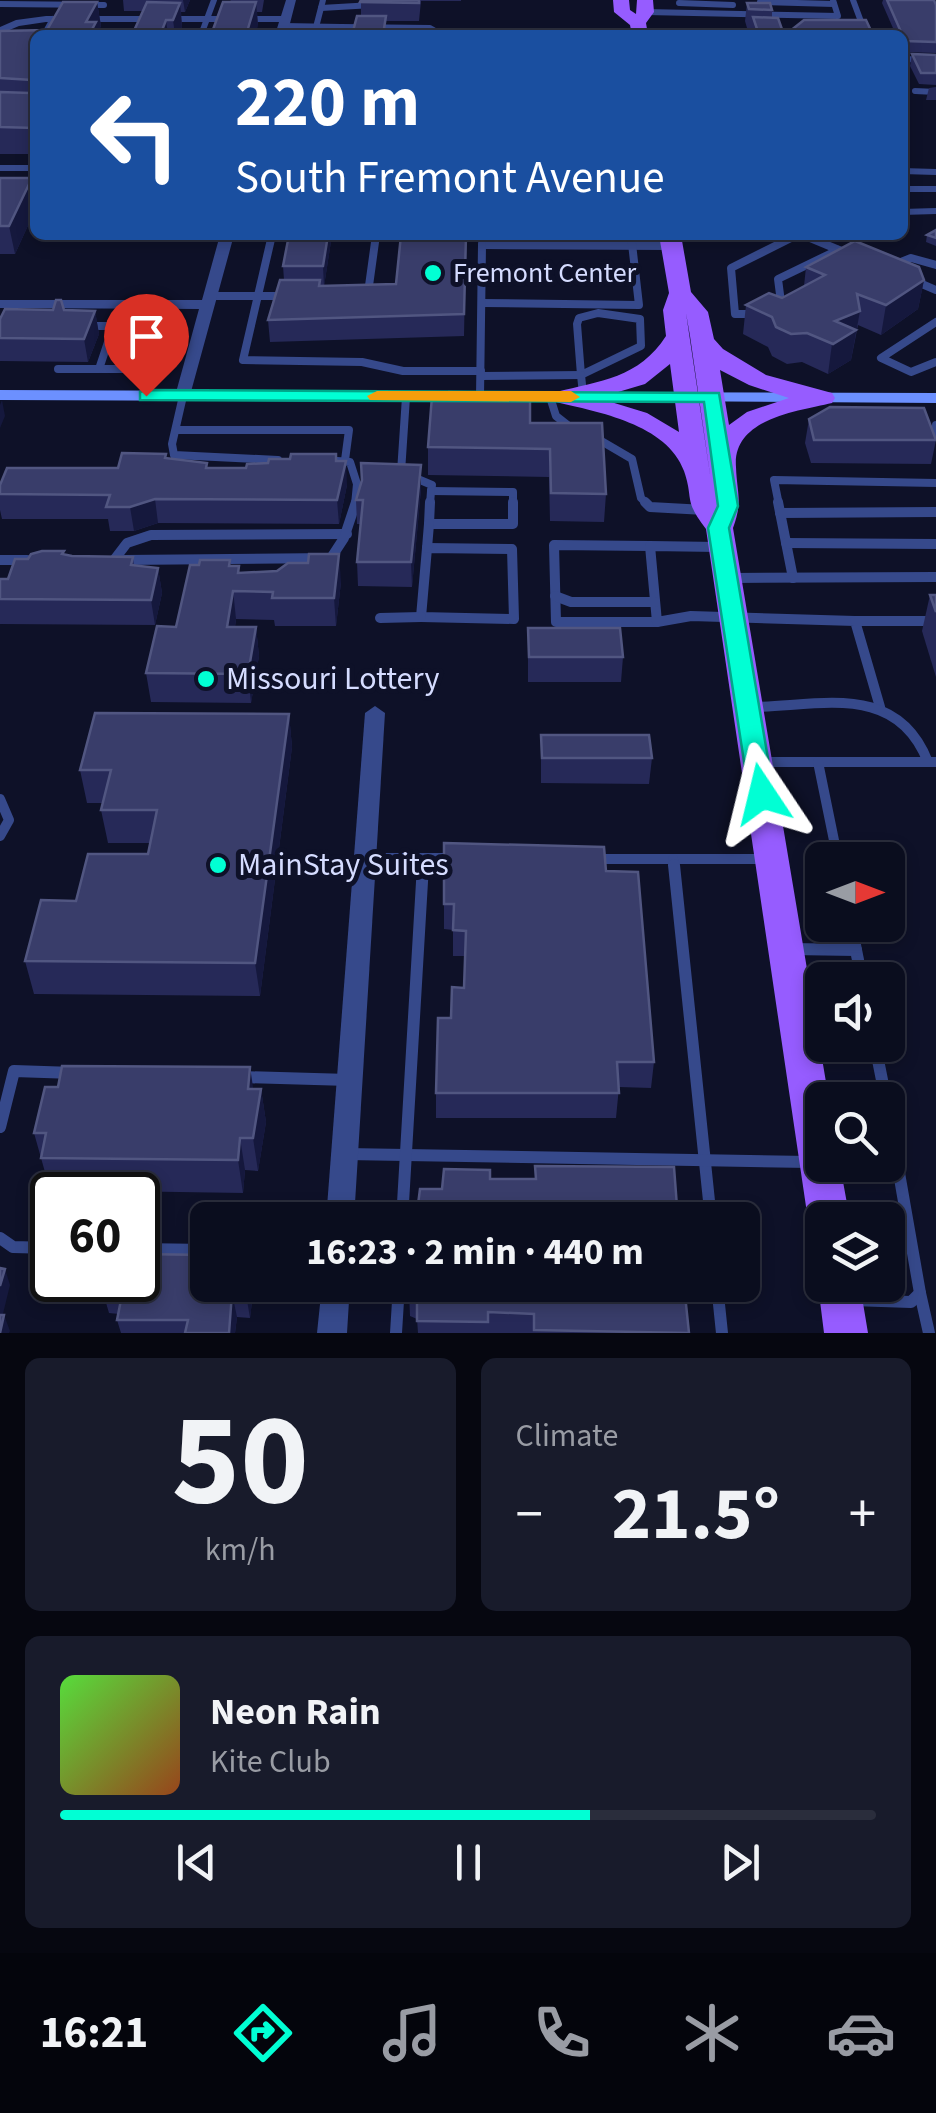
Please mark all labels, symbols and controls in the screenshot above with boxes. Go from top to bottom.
text: 220 m [235,53,420,153]
icon: left [70,70,200,200]
text: South Fremont Avenue [235,146,665,210]
place label: Fremont Center [453,253,637,293]
marker: Fremont Center [422,262,444,284]
pin [104,294,189,397]
icon: arrive [119,309,174,364]
place label: Missouri Lottery [226,656,439,702]
marker: Missouri Lottery [195,668,217,690]
position arrow [710,742,814,846]
place label: MainStay Suites [238,842,449,888]
north arrow [805,842,905,942]
map controls [805,842,905,1302]
marker: MainStay Suites [207,854,229,876]
button: sound [805,962,905,1062]
button: search [805,1082,905,1182]
speed limit sign: 60 [30,1172,160,1302]
button: layers [805,1202,905,1302]
text: 16:23 · 2 min · 440 m [306,1225,644,1279]
text: 50 [172,1369,309,1554]
text: Climate [516,1413,618,1459]
text: 21.5° [611,1461,780,1568]
text: − [516,1476,543,1554]
text: + [849,1476,876,1554]
text: km/h [205,1527,276,1573]
text: Neon Rain [210,1685,381,1739]
text: Kite Club [210,1739,331,1785]
icon: previous [169,1835,224,1890]
icon: pause [441,1835,496,1890]
icon: next [713,1835,768,1890]
icon: directions [228,1998,298,2068]
icon: music [377,1998,447,2068]
icon: phone [527,1998,597,2068]
icon: climate [677,1998,747,2068]
icon: car [826,1998,896,2068]
text: 16:21 [40,2001,148,2065]

